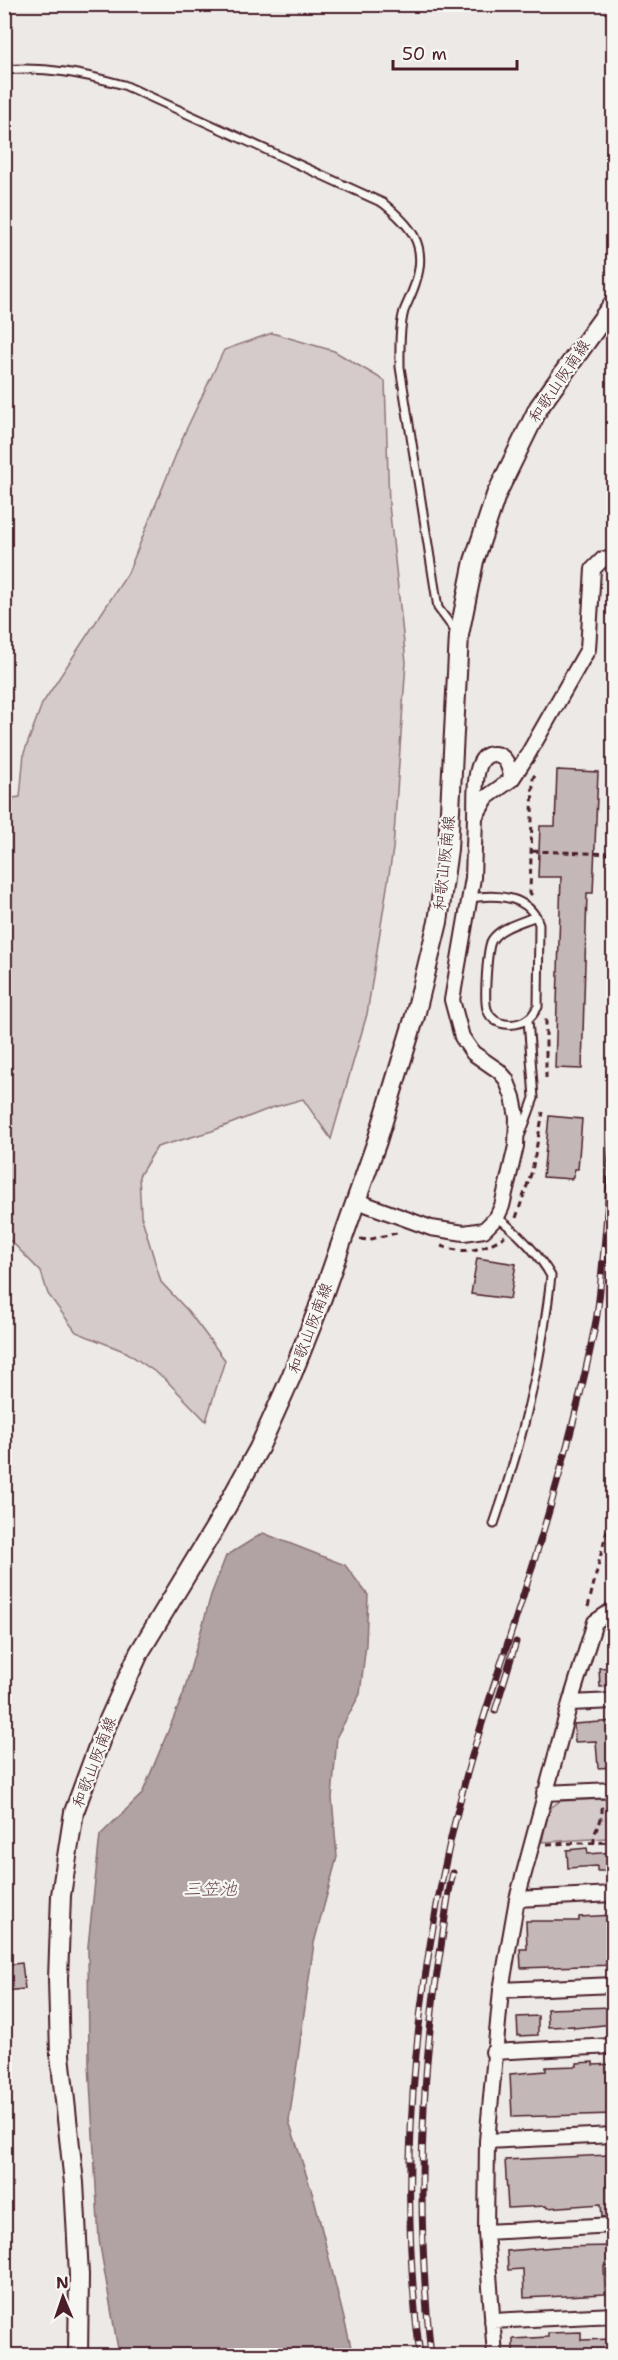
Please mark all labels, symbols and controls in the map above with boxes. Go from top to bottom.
scale bar [393,33,518,71]
text: 50 m [402,42,447,66]
street label: 和歌山阪南線 [523,335,595,427]
street label: 和歌山阪南線 [429,814,459,912]
street label: 和歌山阪南線 [283,1279,337,1377]
street label: 和歌山阪南線 [67,1713,121,1811]
water label: 三笠池 [183,1877,238,1901]
north arrow [33,2267,93,2327]
text: N [56,2272,69,2293]

